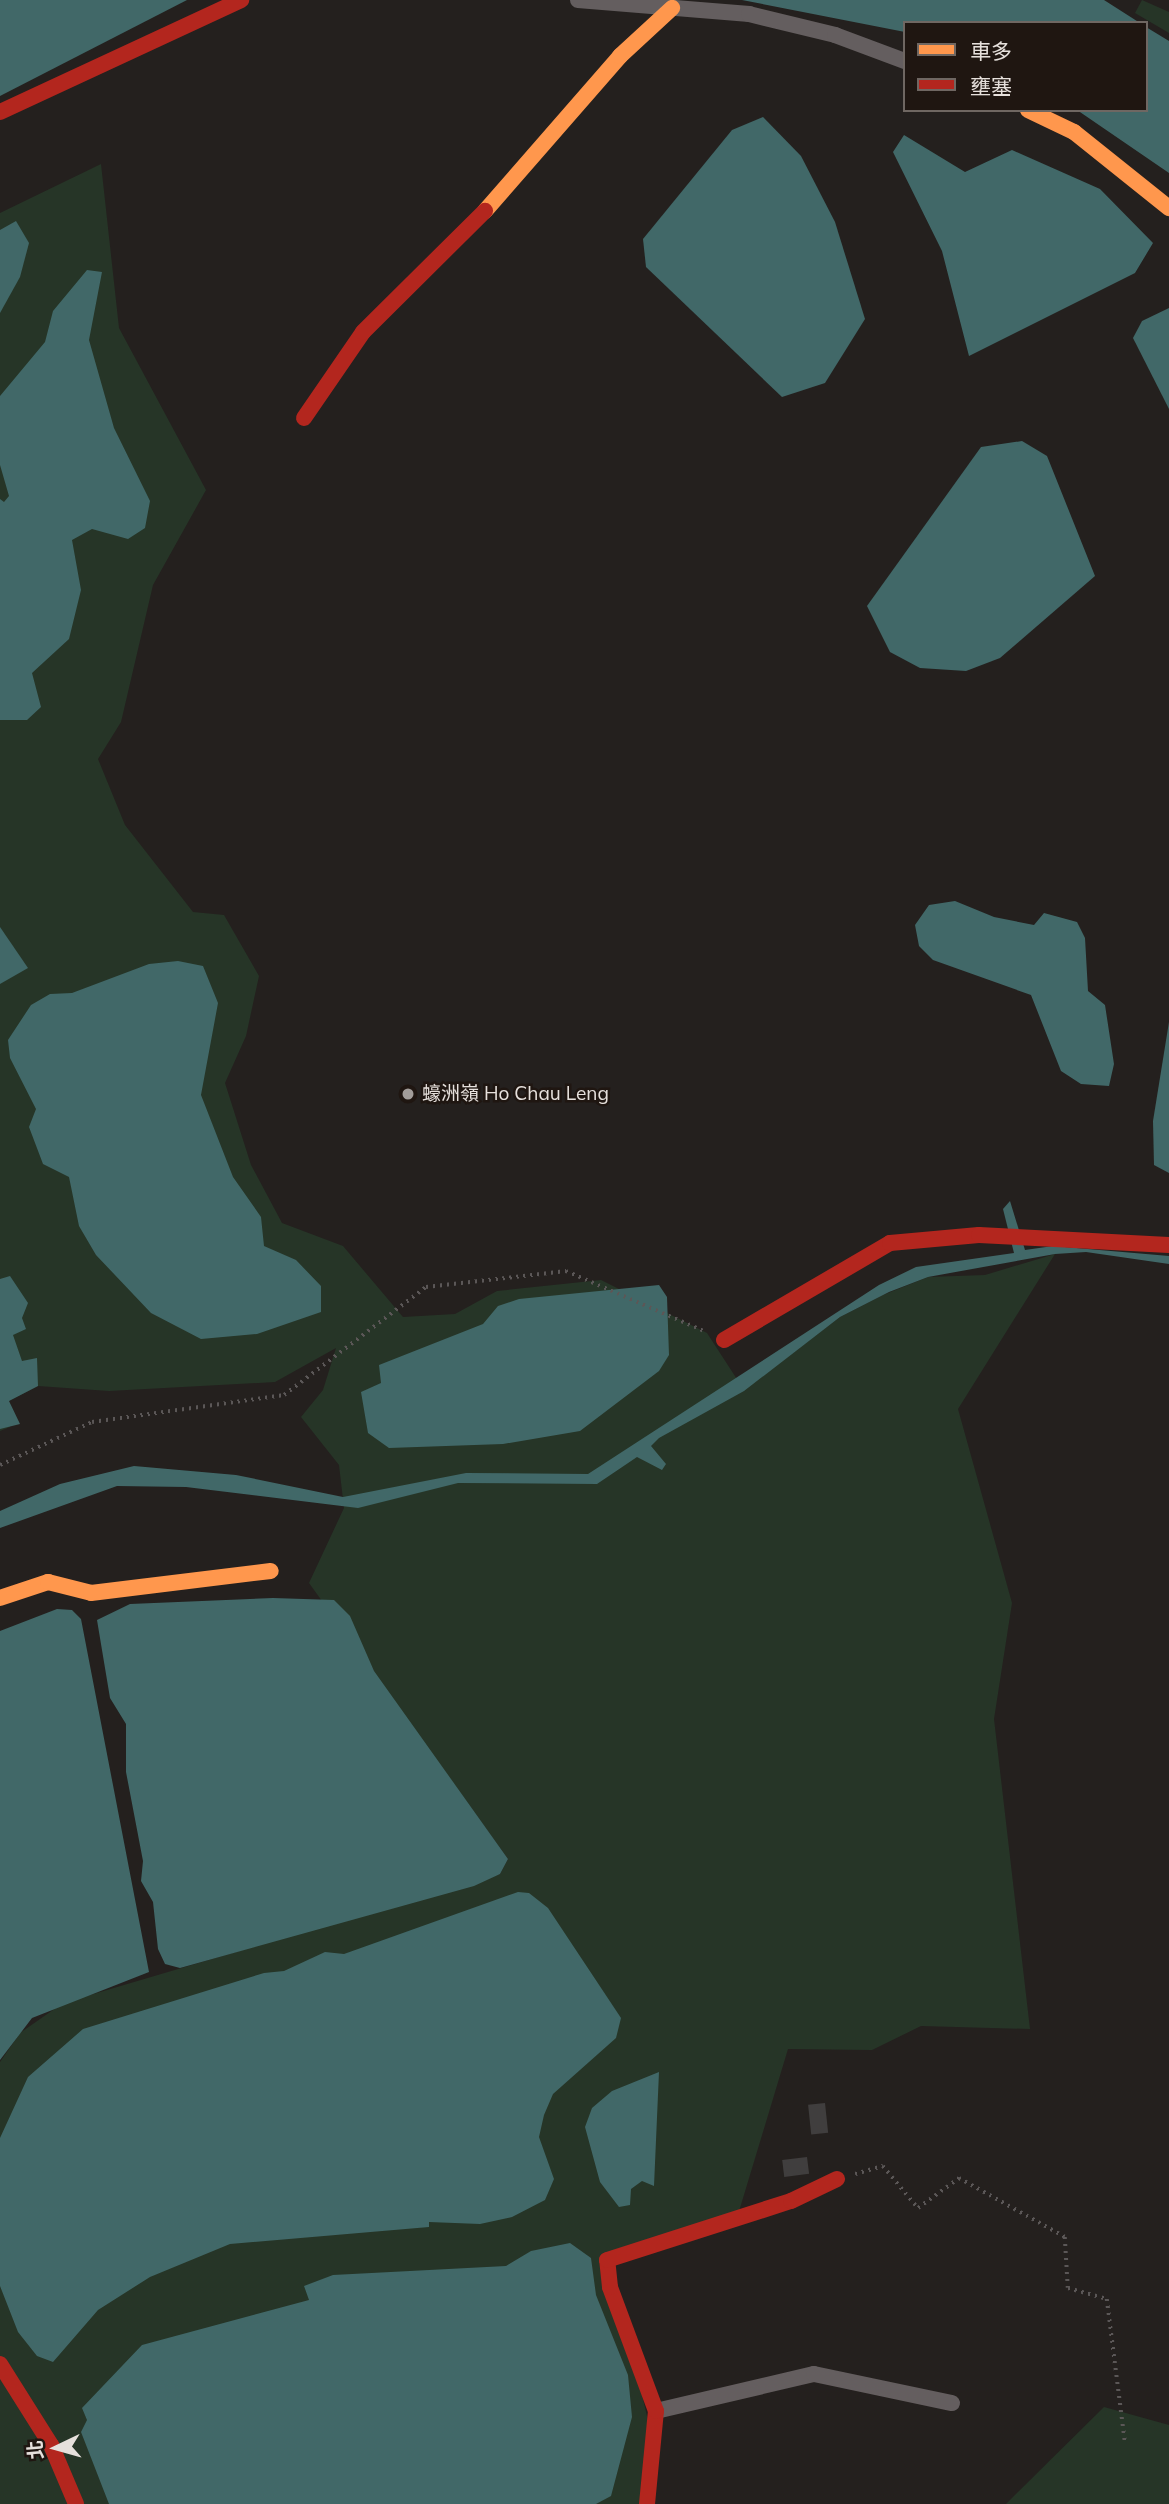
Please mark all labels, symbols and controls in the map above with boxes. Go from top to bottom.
legend [903,21,1148,112]
text: 車多 [970,38,1012,64]
text: 壅塞 [970,73,1012,99]
place label: 蠔洲嶺 Ho Chau Leng [422,1083,609,1105]
marker: 蠔洲嶺 Ho Chau Leng [400,1086,416,1102]
north arrow [21,2413,91,2483]
text: 北 [22,2439,48,2460]

